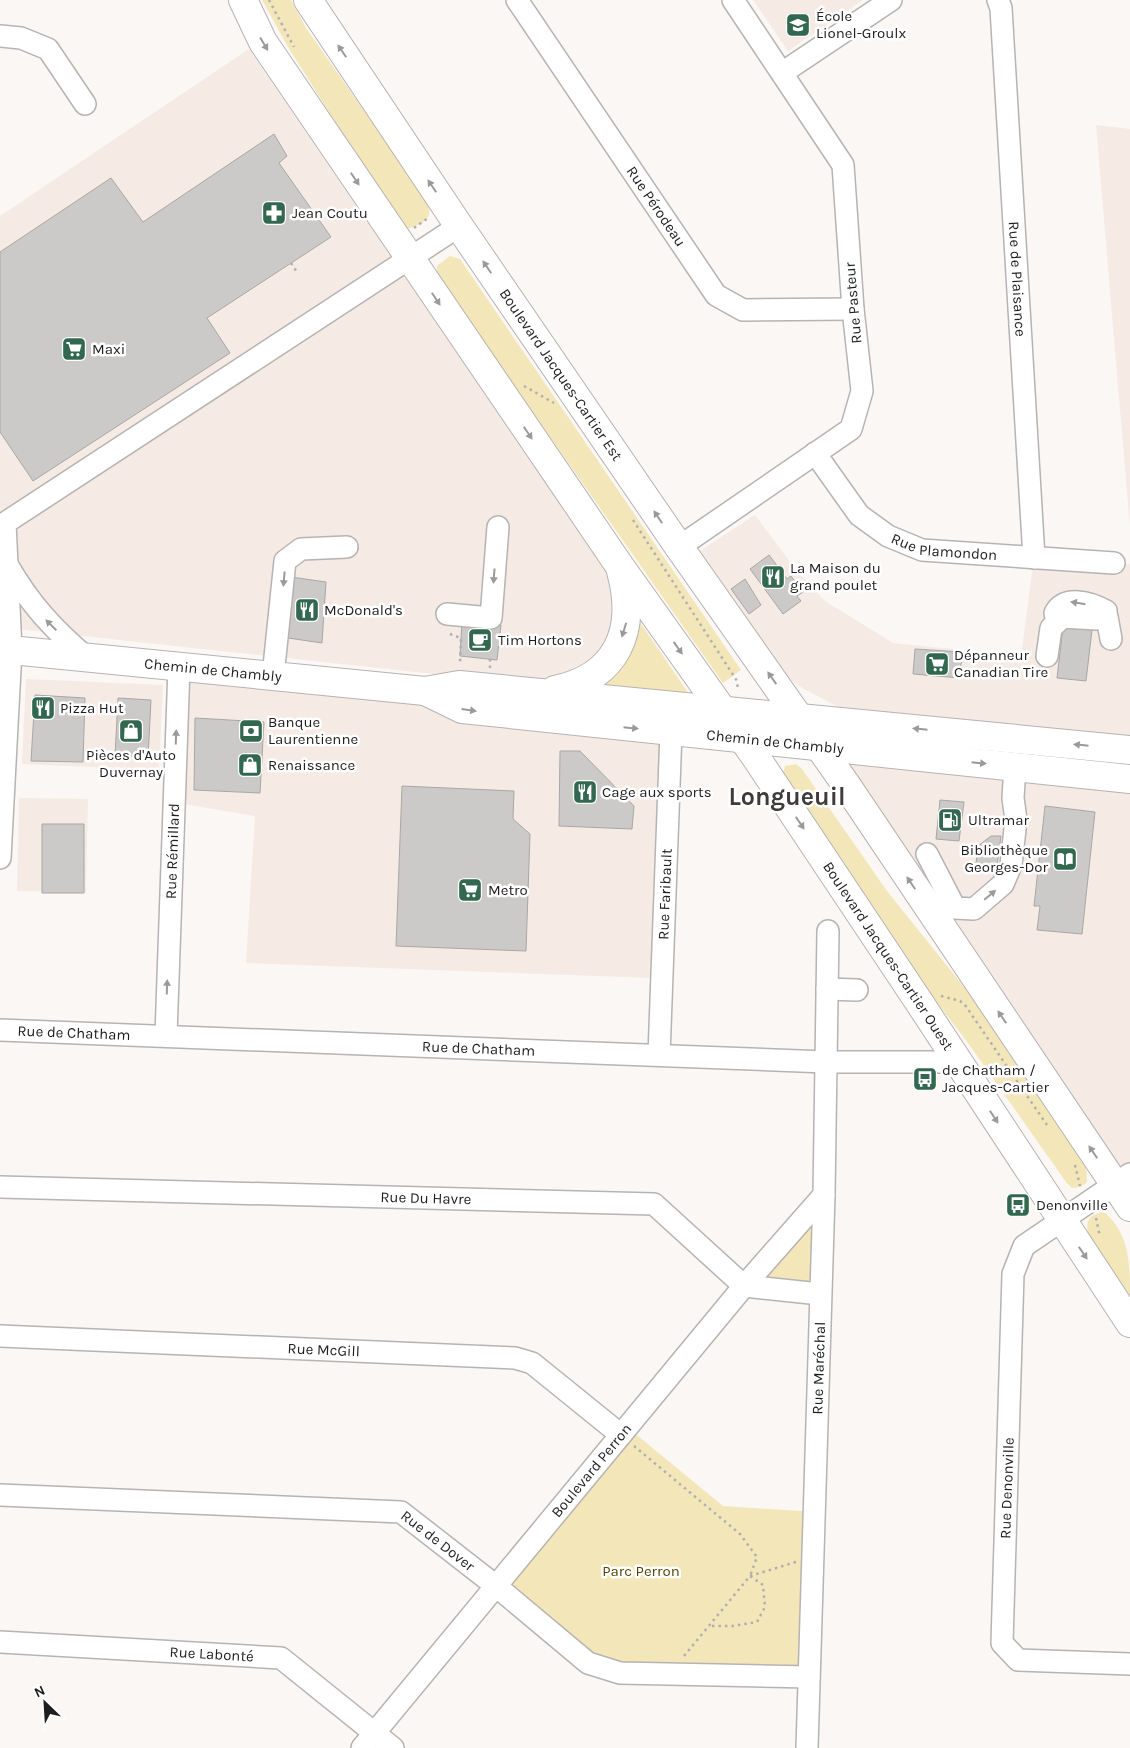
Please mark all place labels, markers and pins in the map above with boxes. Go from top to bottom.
place label: École Lionel-Groulx [816,7,906,42]
school or university icon: École Lionel-Groulx [785,12,811,38]
pharmacy icon: Jean Coutu [261,200,287,226]
place label: Jean Coutu [292,204,368,222]
supermarket icon: Maxi [61,336,87,362]
place label: Maxi [92,340,125,358]
place label: La Maison du grand poulet [790,559,881,594]
restaurant icon: La Maison du grand poulet [760,564,786,590]
restaurant icon: McDonald's [294,597,320,623]
place label: McDonald's [324,601,403,619]
cafe icon: Tim Hortons [467,627,493,653]
place label: Tim Hortons [498,631,582,649]
place label: Dépanneur Canadian Tire [954,646,1048,681]
supermarket icon: Dépanneur Canadian Tire [924,651,950,677]
restaurant icon: Pizza Hut [30,695,56,721]
place label: Pizza Hut [60,699,124,717]
place label: Banque Laurentienne [268,713,358,748]
shop icon: Pièces d'Auto Duvernay [118,718,144,744]
bank icon: Banque Laurentienne [238,718,264,744]
place label: Pièces d'Auto Duvernay [86,746,176,781]
shop icon: Renaissance [237,752,263,778]
place label: Renaissance [268,756,355,774]
restaurant icon: Cage aux sports [572,779,598,805]
place label: Cage aux sports [602,783,712,801]
fuel station icon: Ultramar [937,807,963,833]
place label: Ultramar [968,811,1030,829]
place label: Bibliothèque Georges-Dor [961,841,1049,876]
library icon: Bibliothèque Georges-Dor [1052,846,1078,872]
supermarket icon: Metro [457,877,483,903]
place label: Metro [488,881,528,899]
place label: de Chatham / Jacques-Cartier [942,1061,1049,1096]
bus stop icon: de Chatham / Jacques-Cartier [912,1066,938,1092]
bus stop icon: Denonville [1005,1192,1031,1218]
place label: Denonville [1036,1196,1108,1214]

